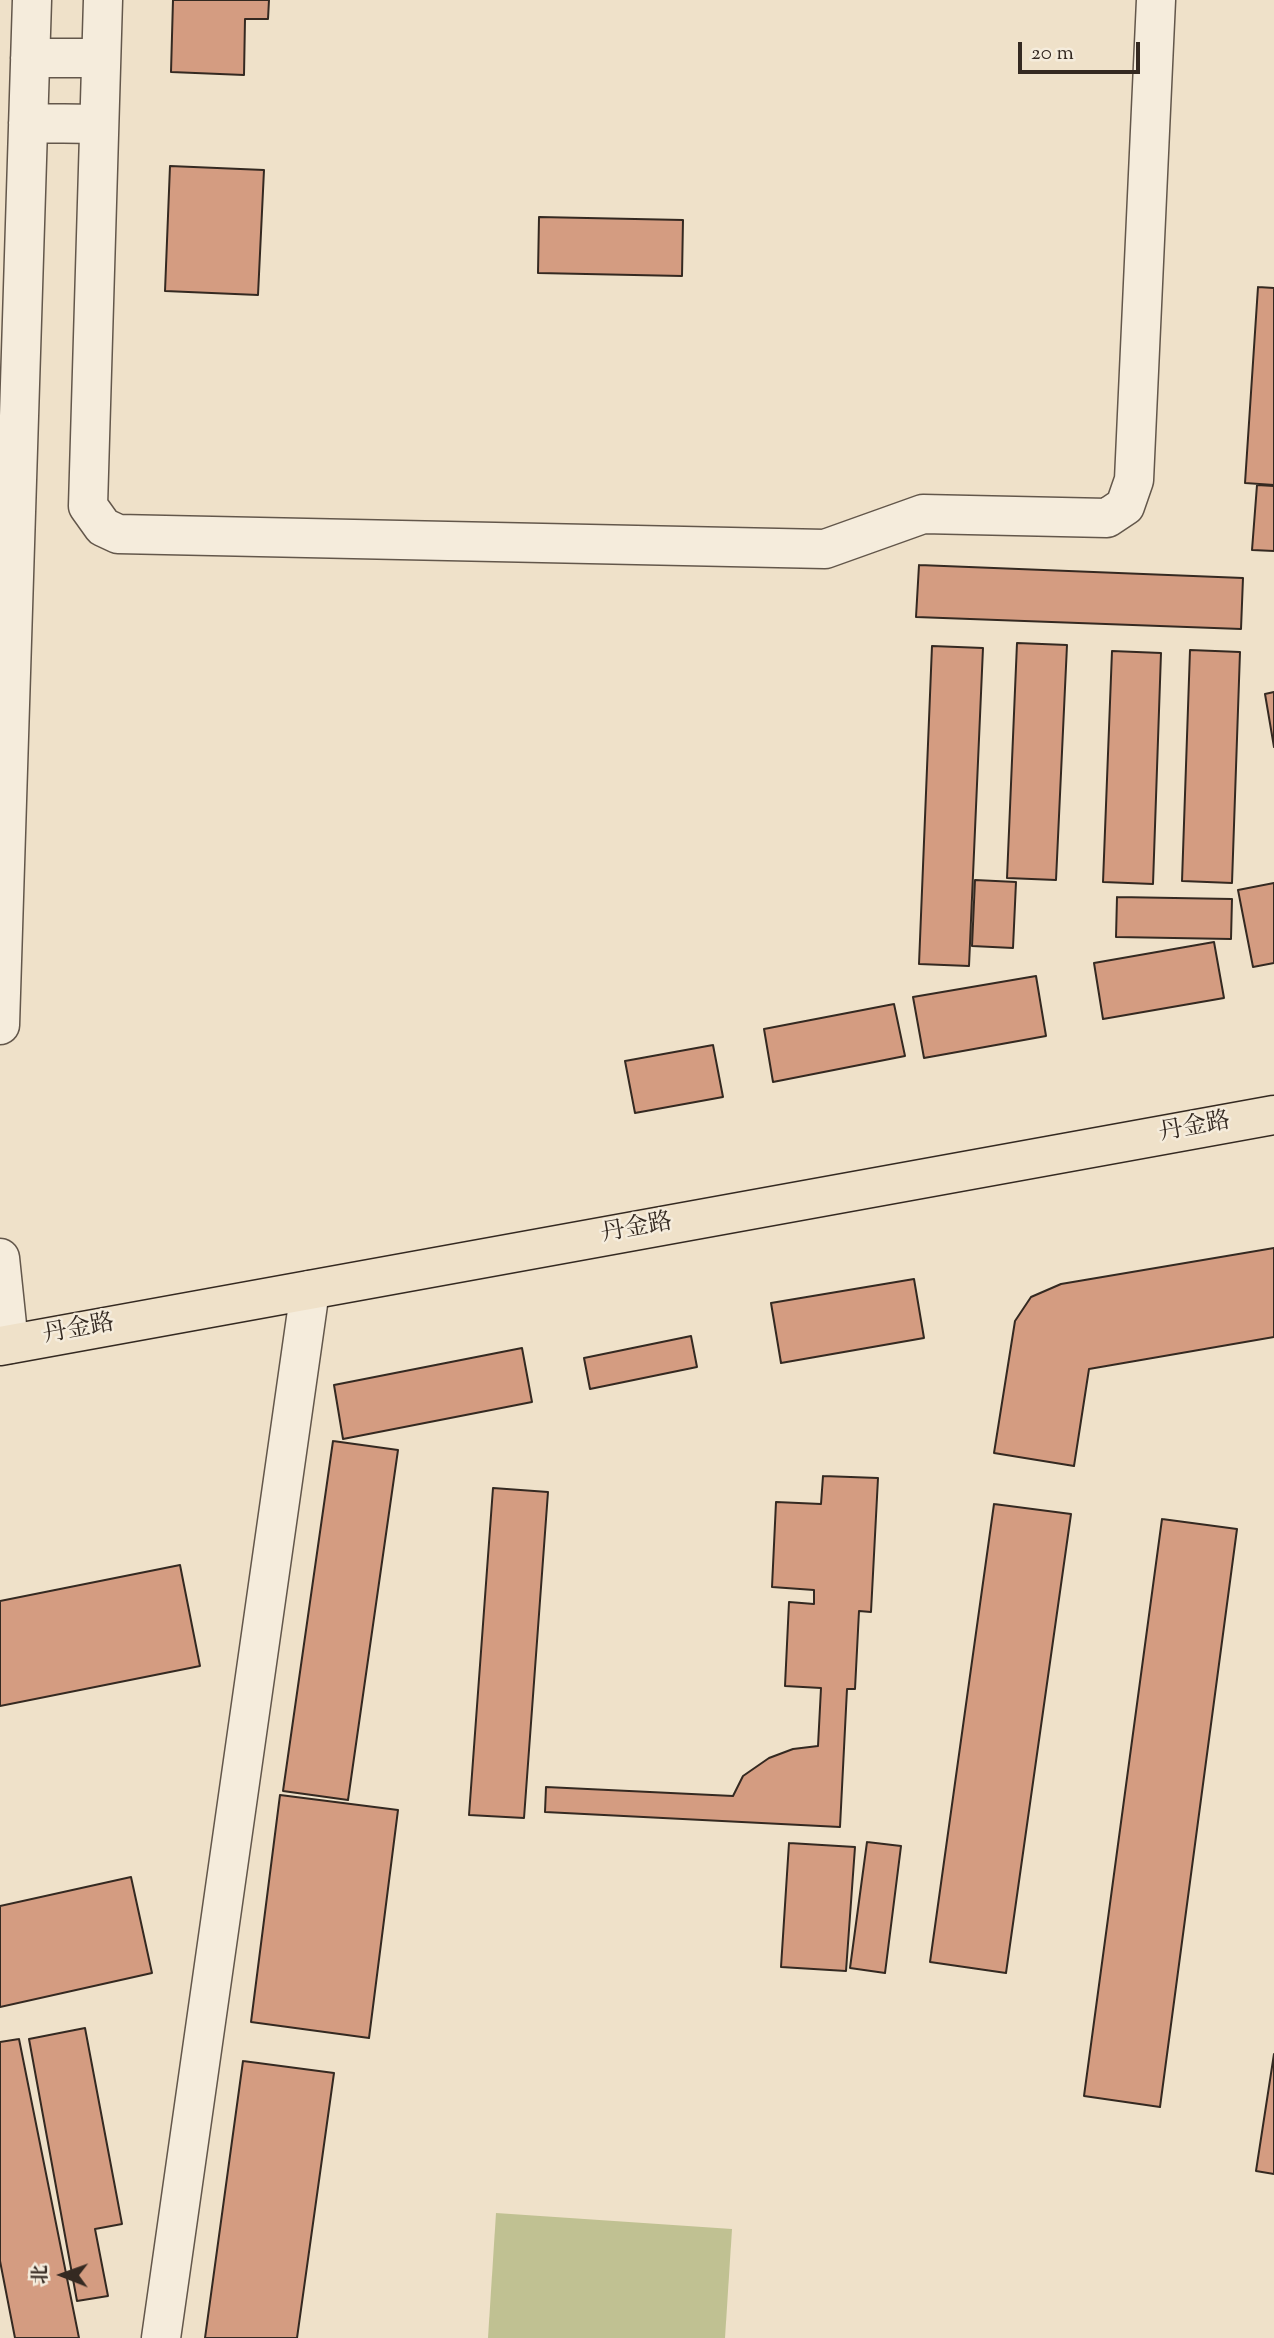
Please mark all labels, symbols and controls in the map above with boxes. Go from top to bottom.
scale bar [1022,28,1144,72]
text: 20 m [1031,39,1074,69]
street label: 丹金路 [1157,1109,1233,1149]
street label: 丹金路 [599,1210,675,1250]
street label: 丹金路 [41,1311,117,1351]
north arrow [28,2240,98,2310]
text: 北 [28,2265,55,2284]

